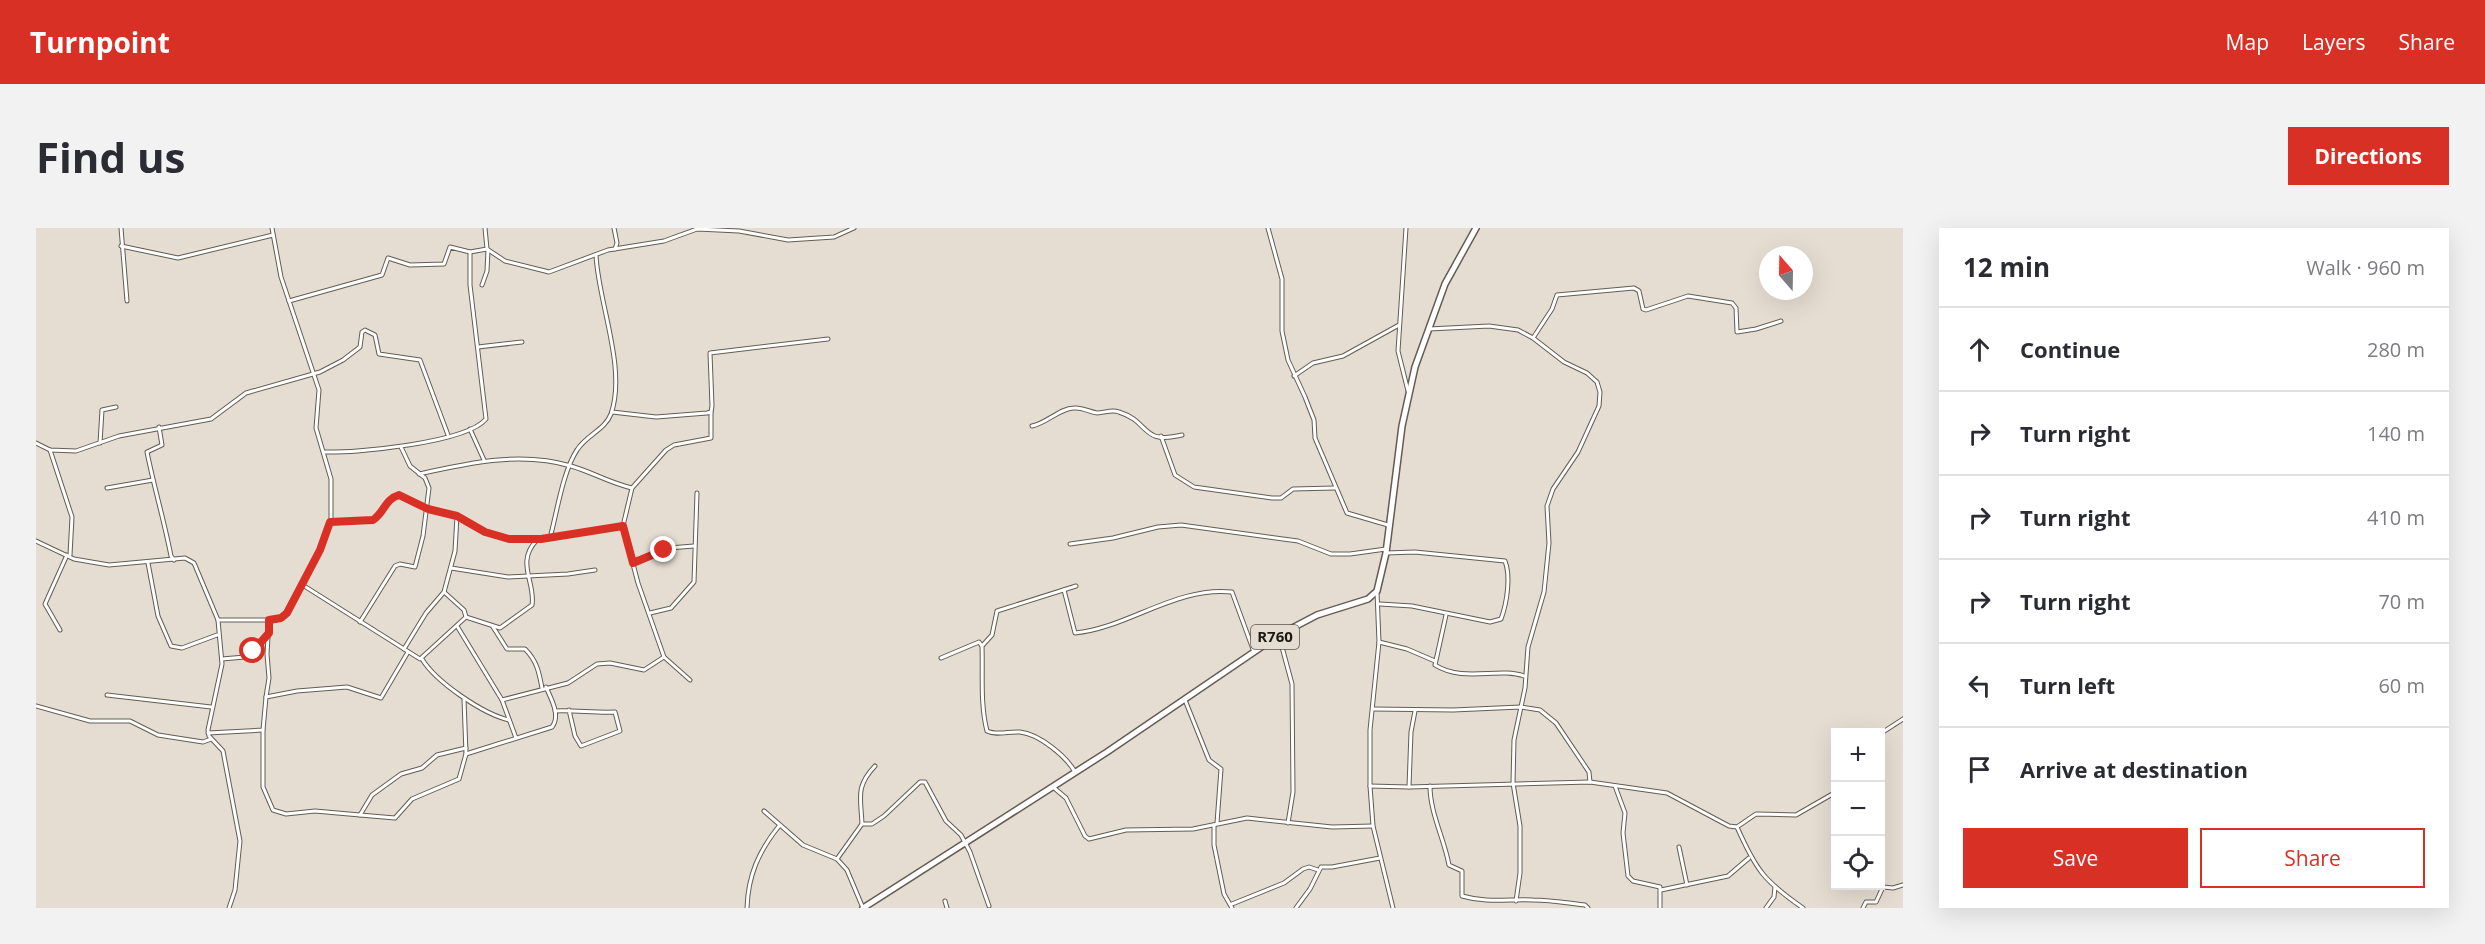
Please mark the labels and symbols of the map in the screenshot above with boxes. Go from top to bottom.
north arrow [1759,246,1813,300]
route end [650,536,676,562]
road number: R760 [1251,625,1299,649]
route start [239,637,265,663]

